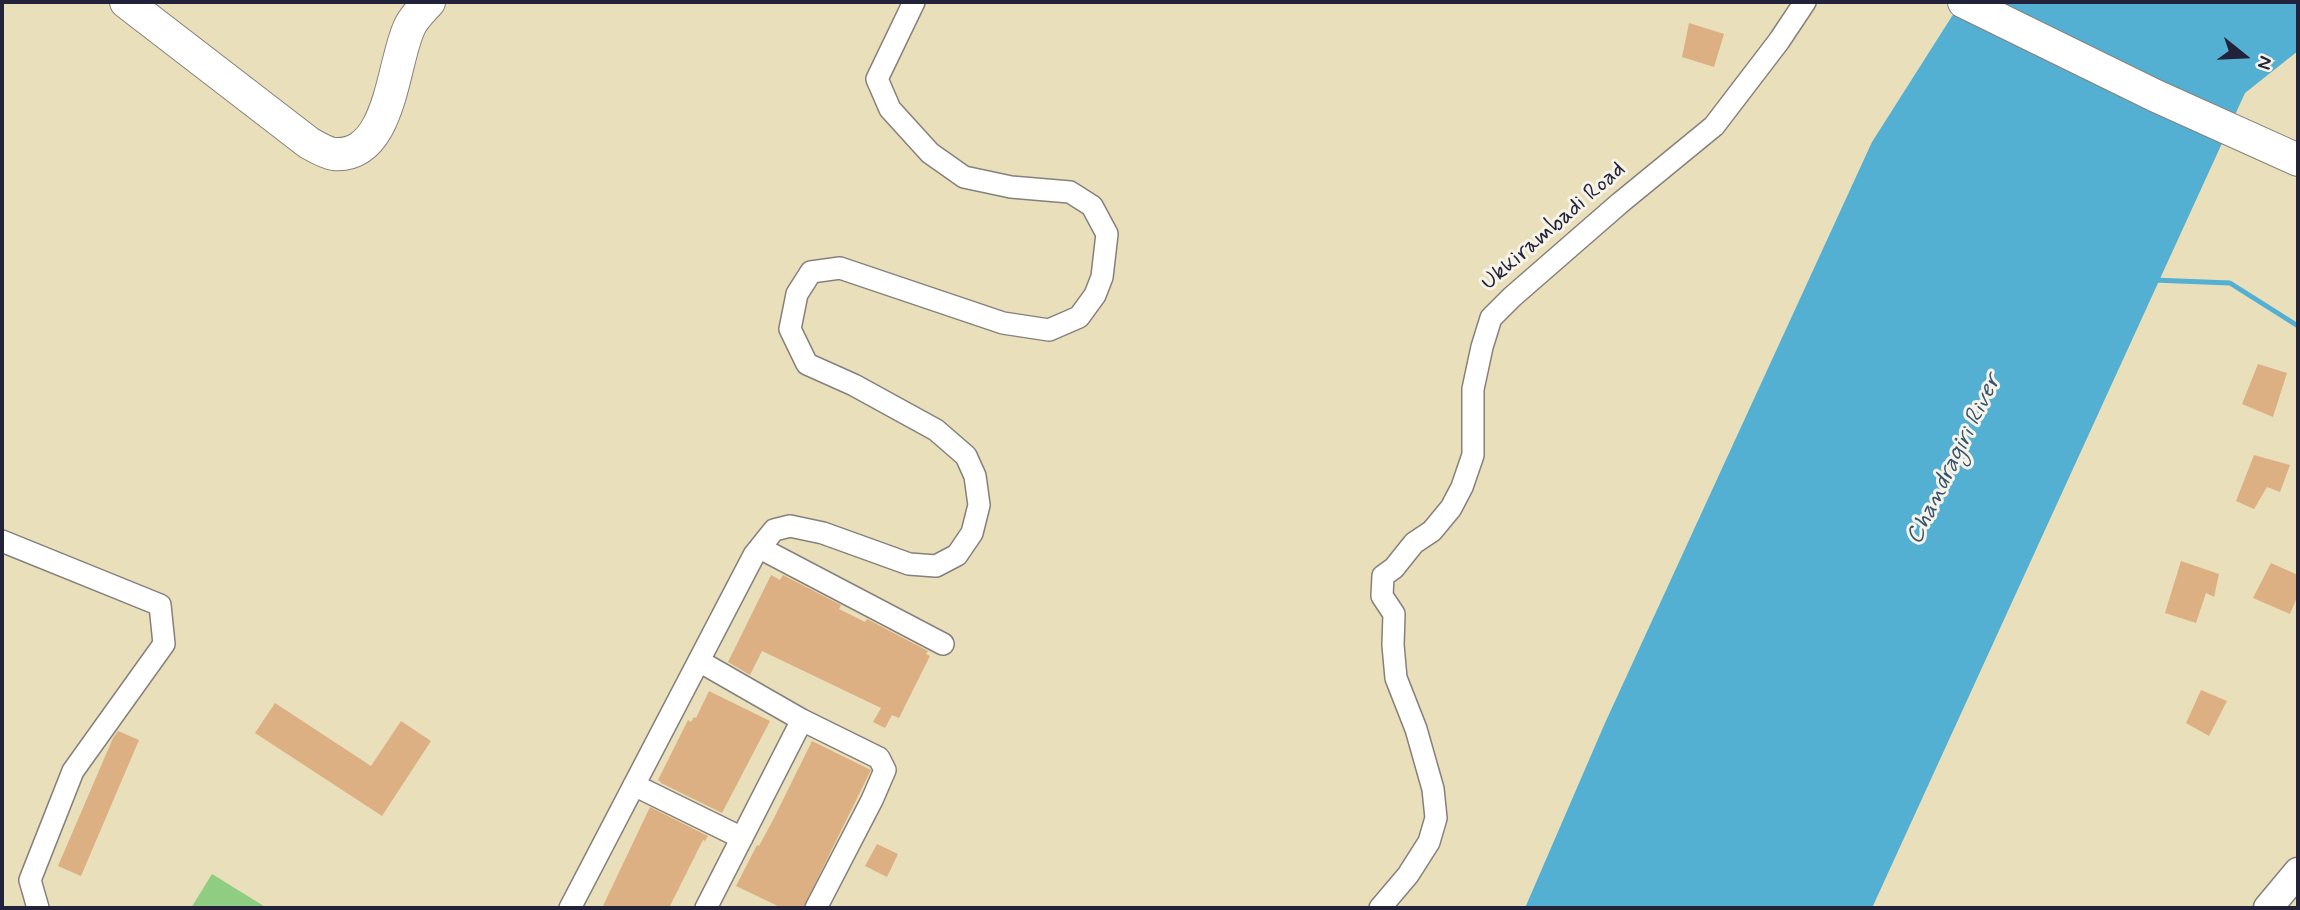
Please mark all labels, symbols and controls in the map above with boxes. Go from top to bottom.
north arrow [2209,21,2279,91]
text: N [2251,53,2278,73]
street label: Ukkirambadi Road [1476,157,1632,297]
water label: Chandragiri River [1901,370,2009,550]

